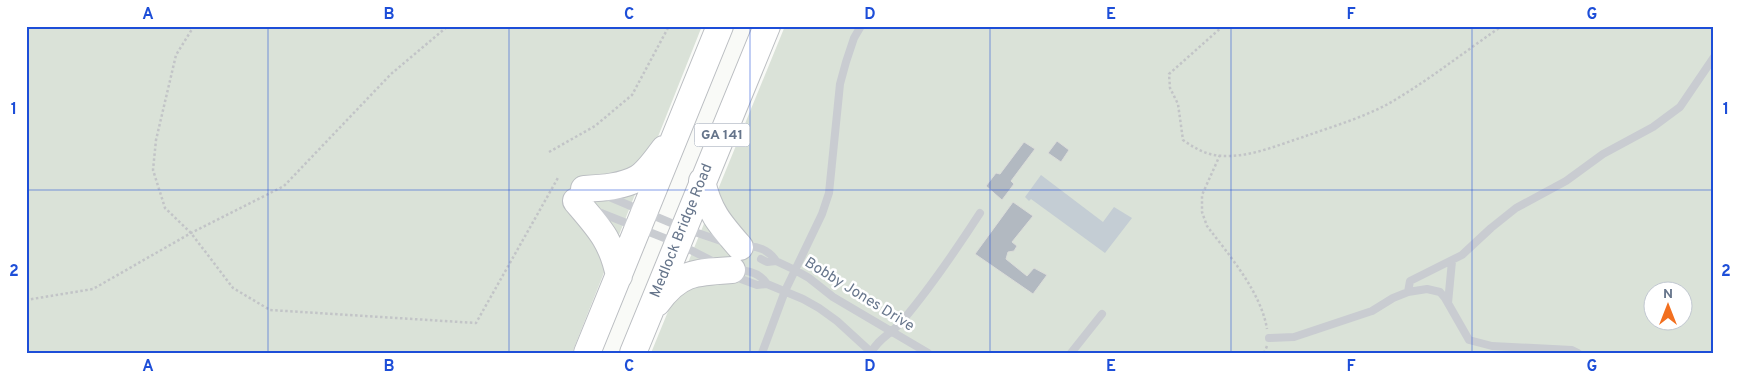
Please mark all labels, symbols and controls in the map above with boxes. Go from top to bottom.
text: A [142,5,154,25]
text: B [383,5,395,25]
text: C [624,5,634,25]
text: D [864,5,876,25]
text: E [1106,5,1116,25]
text: F [1346,5,1356,25]
text: G [1587,5,1597,25]
text: 1 [11,100,17,120]
text: 1 [1723,100,1729,120]
road number: GA 141 [694,124,750,146]
street label: Medlock Bridge Road [646,161,718,301]
street label: Bobby Jones Drive [801,254,917,336]
text: 2 [9,262,19,282]
text: 2 [1721,262,1731,282]
north arrow [1642,282,1692,332]
text: N [1663,286,1673,303]
text: A [142,357,154,377]
text: B [383,357,395,377]
text: C [624,357,634,377]
text: D [864,357,876,377]
text: E [1106,357,1116,377]
text: F [1346,357,1356,377]
text: G [1587,357,1597,377]

